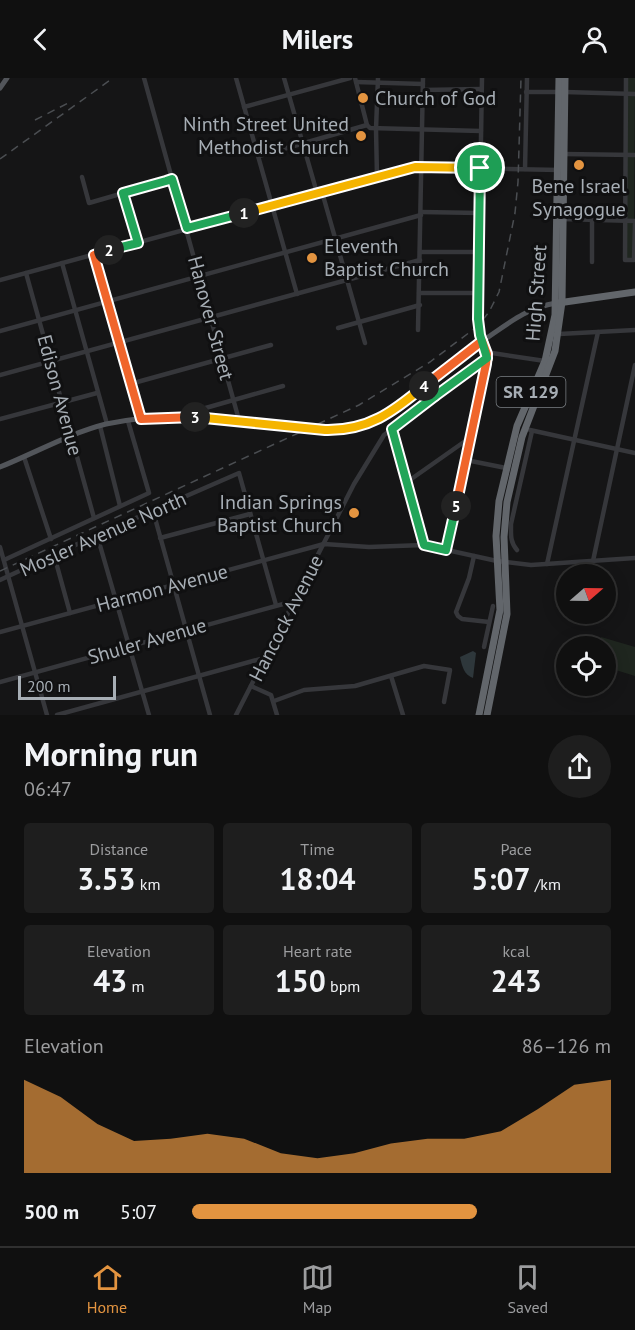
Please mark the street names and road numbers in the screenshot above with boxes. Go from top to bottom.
street label: High Street [520,244,552,342]
street label: Hanover Street [182,253,240,383]
street label: Edison Avenue [31,332,89,458]
road number: SR 129 [496,377,566,407]
street label: Mosler Avenue North [16,486,190,582]
street label: Hancock Avenue [243,550,329,686]
street label: Harmon Avenue [93,558,231,618]
street label: Shuler Avenue [85,612,209,670]

